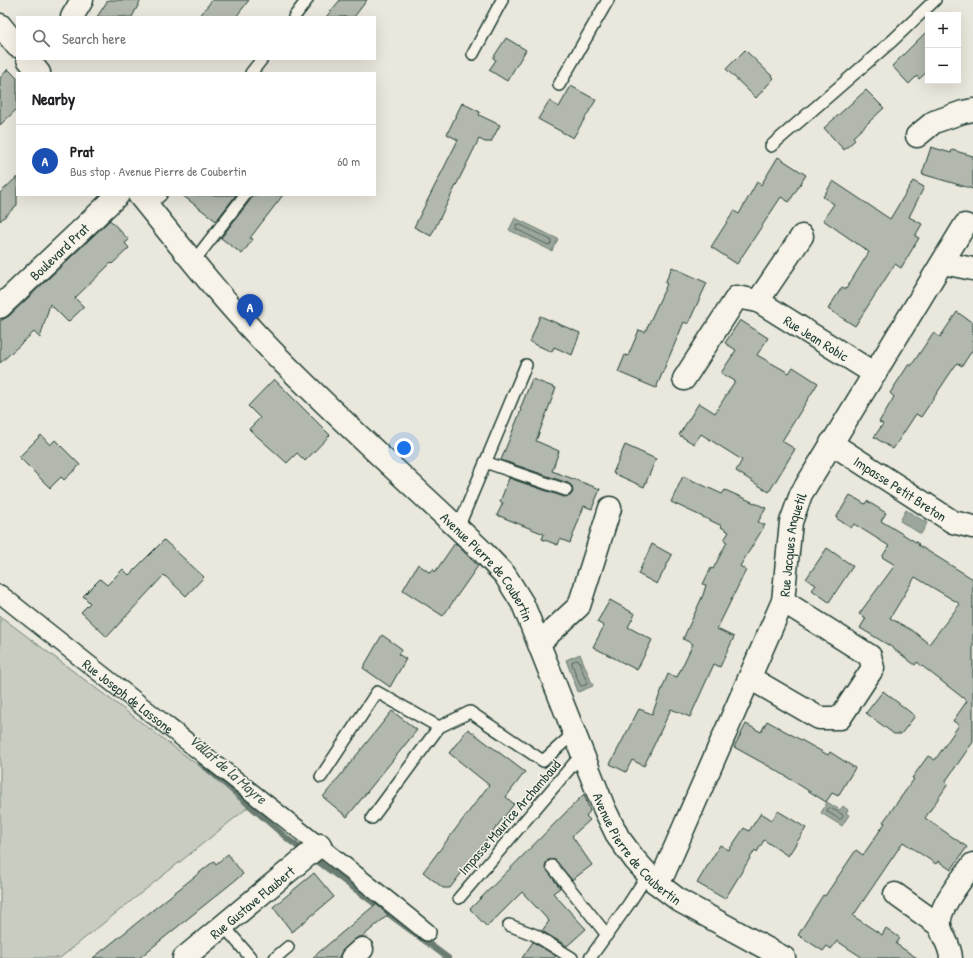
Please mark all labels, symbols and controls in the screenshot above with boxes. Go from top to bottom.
map controls [925,12,961,84]
button: + [925,12,961,48]
search box [16,16,376,60]
icon: search [30,27,52,49]
text: Search here [62,28,126,49]
button: − [925,48,961,84]
text: Nearby [32,87,75,110]
text: Prat [70,141,94,162]
text: A [42,152,48,170]
text: 60 m [337,152,360,170]
text: Bus stop · Avenue Pierre de Coubertin [70,162,247,180]
street label: Boulevard Prat [25,218,93,284]
pin: A [237,294,263,327]
street label: Rue Jean Robic [781,310,853,365]
your location [394,438,414,458]
street label: Impasse Petit Breton [851,451,951,525]
street label: Rue Jacques Anquetil [774,490,810,597]
street label: Avenue Pierre de Coubertin [437,508,538,624]
street label: Rue Joseph de Lassone [79,654,179,738]
water label: Vallat de la Mayre [185,729,272,809]
street label: Impasse Maurice Archambaud [454,755,565,879]
street label: Avenue Pierre de Coubertin [589,790,686,909]
street label: Rue Gustave Flaubert [205,861,298,943]

